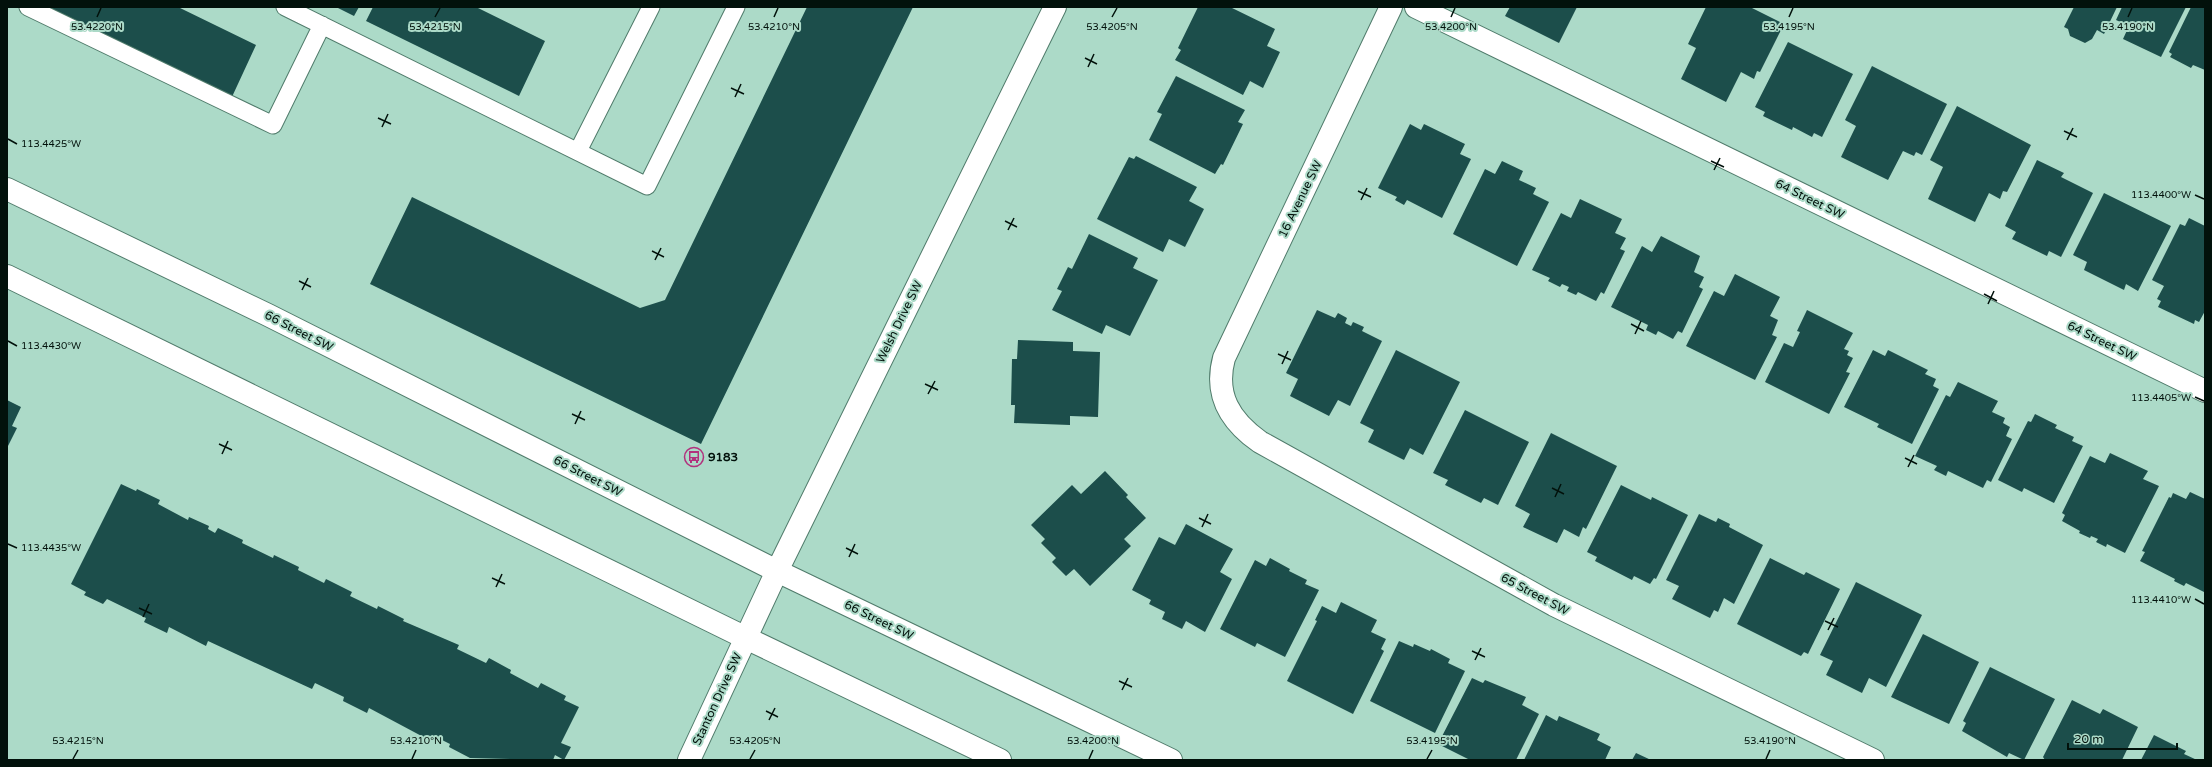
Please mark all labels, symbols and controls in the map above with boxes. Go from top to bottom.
text: 53.4220°N [71,21,123,33]
text: 53.4215°N [409,21,461,33]
text: 53.4210°N [748,21,800,33]
text: 53.4205°N [1086,21,1138,33]
text: 53.4200°N [1425,21,1477,33]
text: 53.4195°N [1763,21,1815,33]
text: 53.4190°N [2102,21,2154,33]
text: 113.4425°W [21,138,81,150]
street label: 16 Avenue SW [1275,158,1325,240]
street label: 64 Street SW [1773,176,1847,222]
text: 113.4400°W [2131,189,2191,201]
street label: Welsh Drive SW [873,279,925,365]
street label: 66 Street SW [262,308,336,354]
street label: 64 Street SW [2065,318,2139,364]
text: 113.4430°W [21,340,81,352]
text: 113.4405°W [2131,392,2191,404]
bus stop icon: 9183 [683,446,705,468]
place label: 9183 [708,450,738,464]
street label: 66 Street SW [551,453,625,499]
text: 113.4435°W [21,542,81,554]
street label: 65 Street SW [1499,570,1571,618]
text: 113.4410°W [2131,594,2191,606]
street label: 66 Street SW [842,597,916,643]
street label: Stanton Drive SW [690,651,744,747]
scale bar [2068,725,2177,751]
text: 20 m [2074,732,2103,746]
text: 53.4215°N [52,735,104,747]
text: 53.4210°N [390,735,442,747]
text: 53.4205°N [729,735,781,747]
text: 53.4200°N [1067,735,1119,747]
text: 53.4195°N [1406,735,1458,747]
text: 53.4190°N [1744,735,1796,747]

